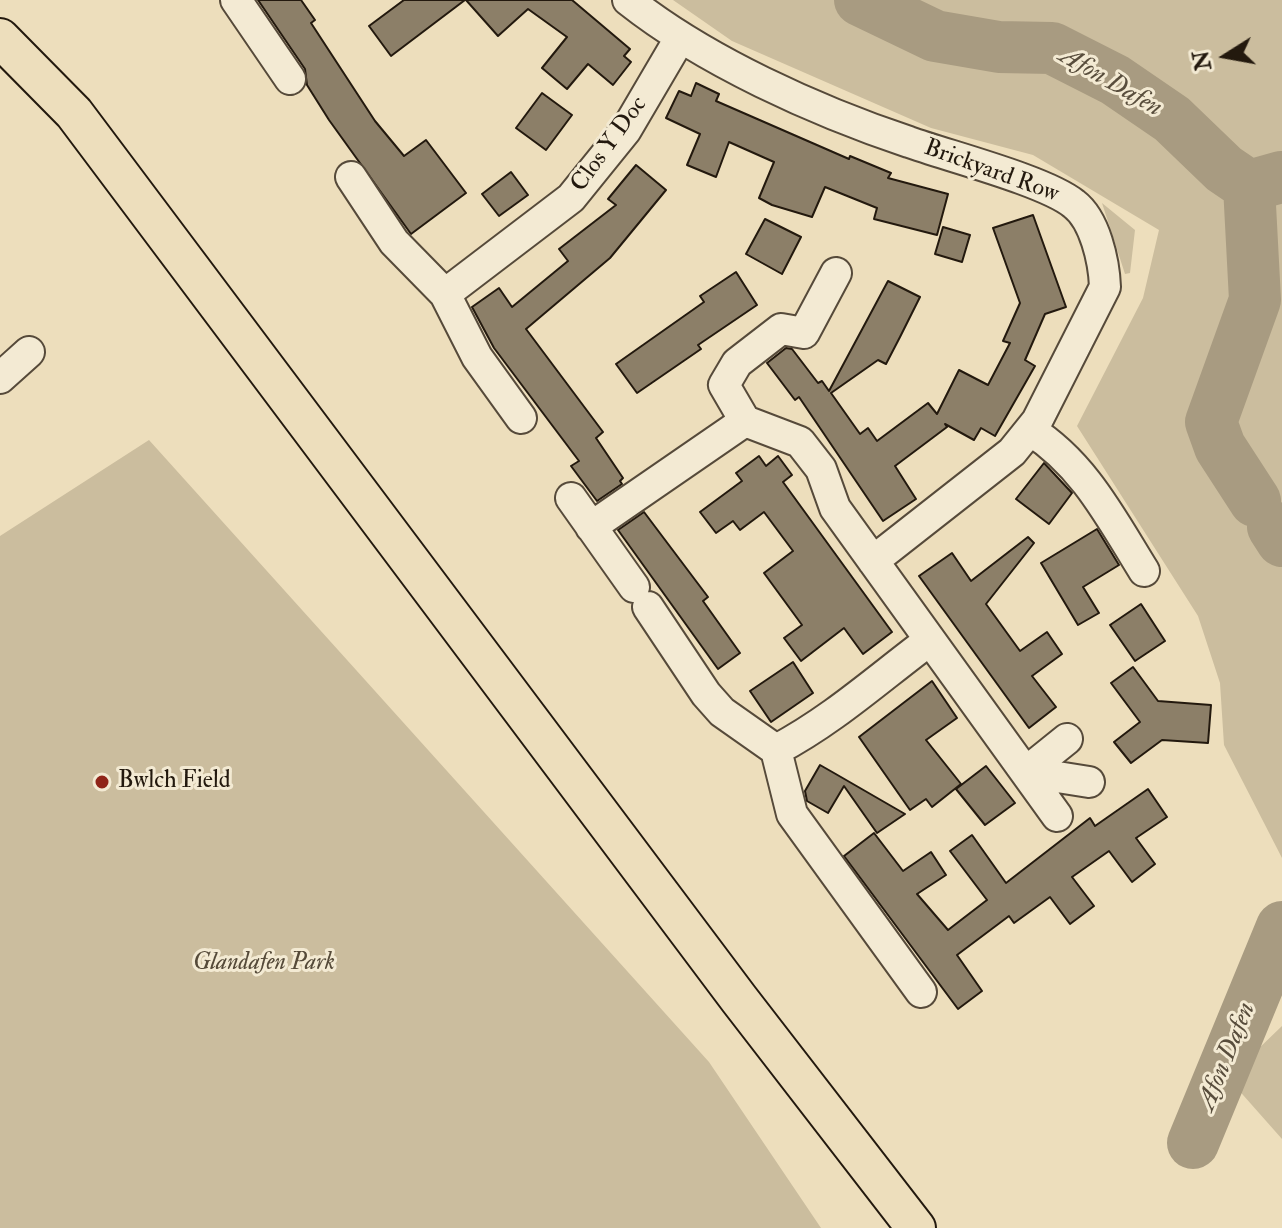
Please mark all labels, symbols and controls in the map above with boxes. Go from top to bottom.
north arrow [1186,16,1266,96]
water label: Afon Dafen [1053,41,1167,125]
text: N [1187,48,1218,73]
street label: Clos Y Doc [566,92,654,198]
street label: Brickyard Row [920,134,1062,210]
place label: Bwlch Field [118,768,231,796]
marker: Bwlch Field [93,773,111,791]
park label: Glandafen Park [193,950,335,978]
water label: Afon Dafen [1192,999,1264,1115]

